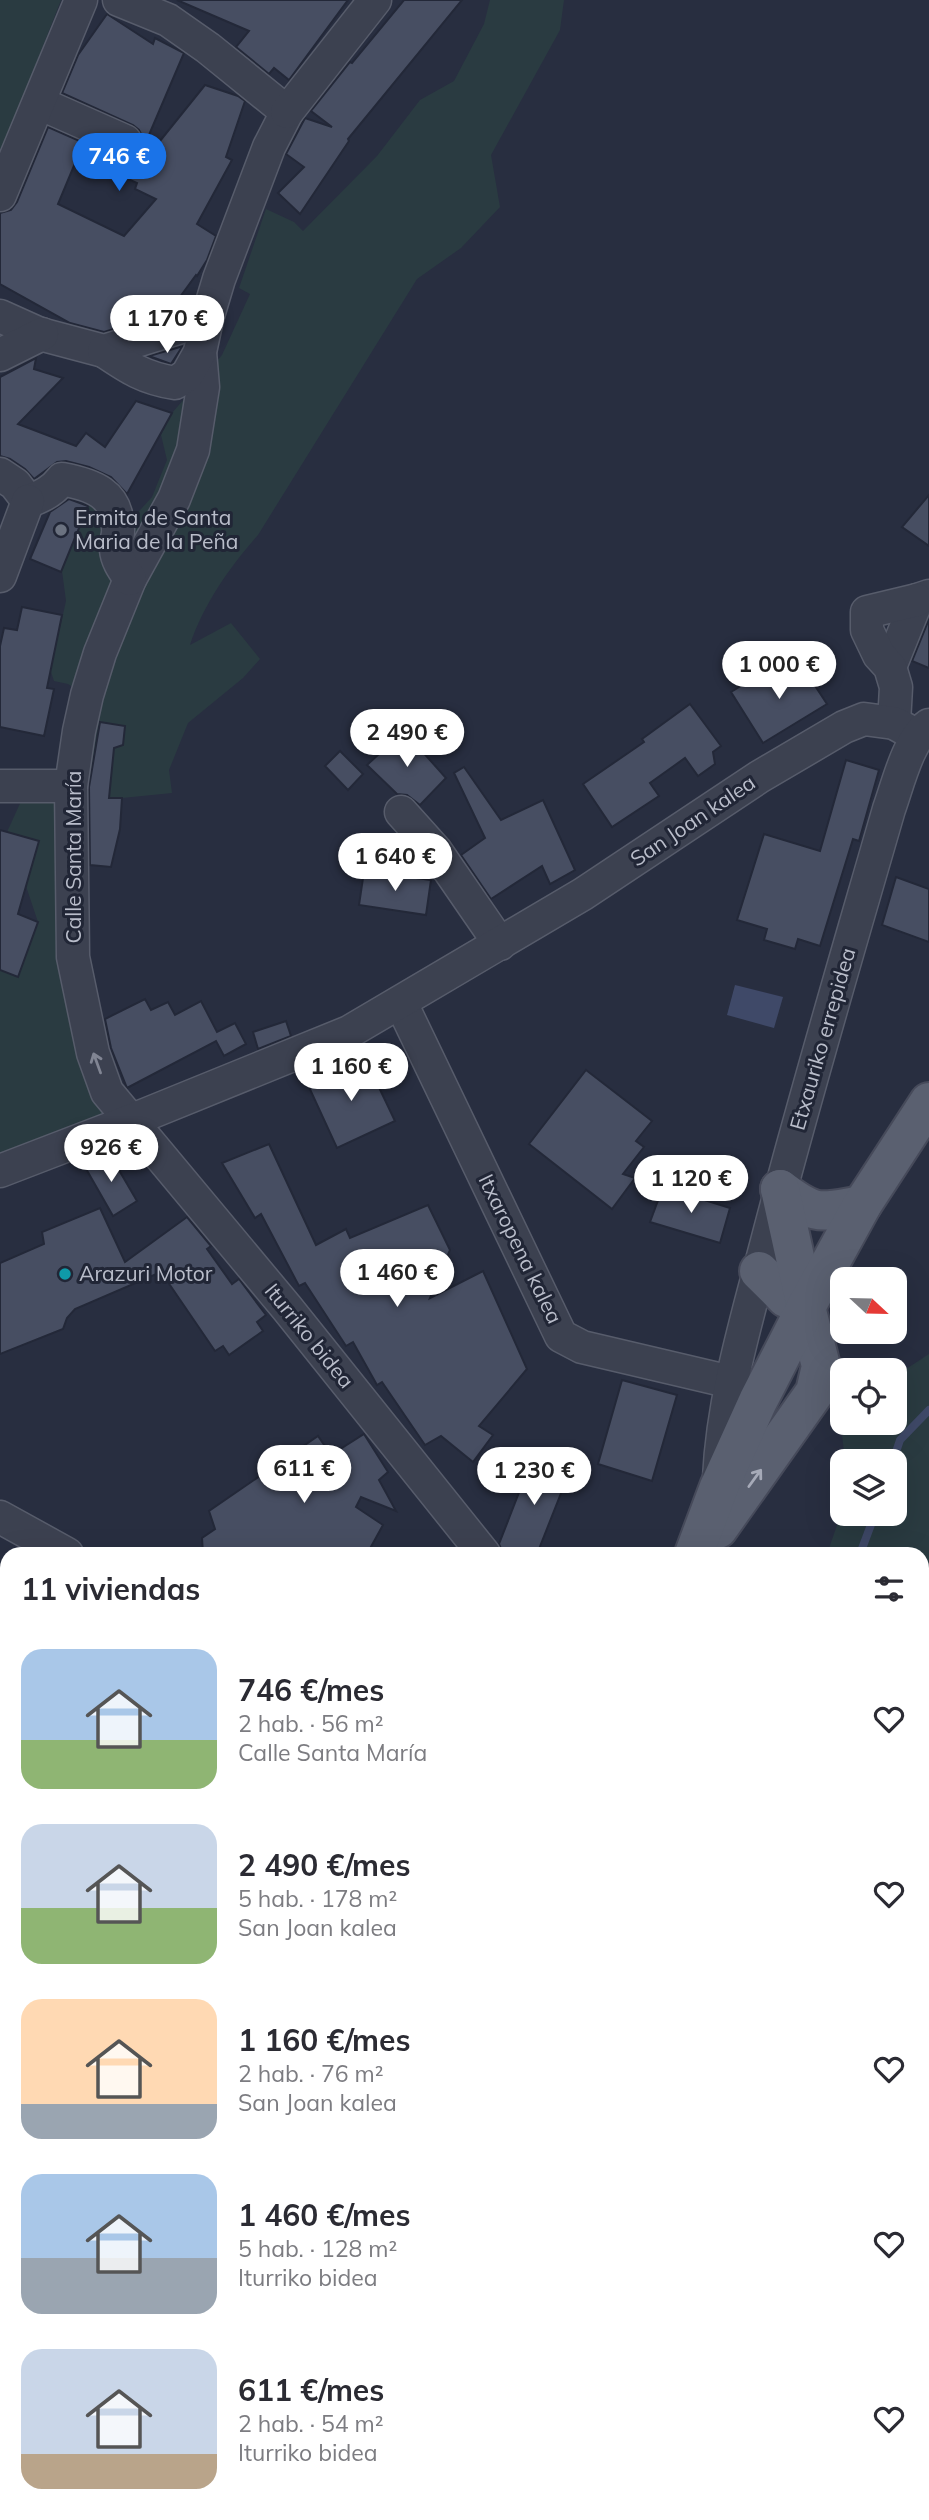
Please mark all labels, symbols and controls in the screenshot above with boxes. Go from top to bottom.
pin: 746 € [70,134,168,193]
text: 746 € [88,141,150,170]
pin: 1 170 € [102,296,232,355]
text: 1 170 € [126,303,208,332]
place label: Ermita de Santa Maria de la Peña [75,504,238,554]
marker: Ermita de Santa Maria de la Peña [53,522,69,538]
pin: 1 000 € [714,642,844,701]
text: 1 000 € [738,649,820,678]
pin: 2 490 € [342,710,472,769]
text: 2 490 € [366,717,448,746]
street label: San Joan kalea [625,769,760,872]
street label: Calle Santa María [60,771,86,943]
pin: 1 640 € [330,834,460,893]
text: 1 640 € [354,841,436,870]
street label: Etxauriko errepidea [784,945,861,1133]
pin: 1 160 € [286,1044,416,1103]
text: 1 160 € [310,1051,392,1080]
one-way arrow [89,1053,102,1075]
pin: 926 € [62,1124,160,1184]
text: 926 € [80,1132,142,1161]
pin: 1 120 € [626,1156,756,1215]
text: 1 120 € [650,1163,732,1192]
street label: Itxaropena kalea [473,1170,568,1328]
pin: 1 460 € [332,1250,462,1309]
text: 1 460 € [356,1257,438,1286]
place label: Arazuri Motor [79,1260,213,1286]
marker: Arazuri Motor [57,1266,73,1282]
north arrow [830,1267,906,1344]
map controls [830,1267,907,1526]
street label: Iturriko bidea [260,1278,360,1393]
button: locate [830,1358,907,1435]
pin: 611 € [255,1446,353,1505]
pin: 1 230 € [469,1448,599,1507]
button: layers [830,1449,907,1526]
text: 611 € [273,1453,335,1482]
text: 1 230 € [493,1455,575,1484]
one-way arrow [747,1469,762,1488]
text: 11 viviendas [21,1570,200,1608]
icon: filters [870,1570,908,1608]
text: 746 €/mes [238,1671,384,1709]
icon: home [77,1677,161,1761]
icon: heart [870,1700,908,1738]
text: 2 hab. · 56 m² [238,1709,383,1738]
text: Calle Santa María [238,1738,427,1767]
text: 2 490 €/mes [238,1846,411,1884]
icon: home [77,1852,161,1936]
icon: heart [870,1875,908,1913]
text: 5 hab. · 178 m² [238,1884,397,1913]
text: San Joan kalea [238,1913,397,1942]
text: 1 160 €/mes [238,2021,411,2059]
icon: home [77,2027,161,2111]
icon: heart [870,2050,908,2088]
text: 2 hab. · 76 m² [238,2059,383,2088]
text: San Joan kalea [238,2088,397,2117]
text: 1 460 €/mes [238,2196,411,2234]
icon: home [77,2202,161,2286]
icon: heart [870,2225,908,2263]
text: 5 hab. · 128 m² [238,2234,397,2263]
text: Iturriko bidea [238,2263,378,2292]
text: 611 €/mes [238,2371,384,2409]
icon: home [77,2377,161,2461]
icon: heart [870,2400,908,2438]
text: 2 hab. · 54 m² [238,2409,383,2438]
text: Iturriko bidea [238,2438,378,2467]

